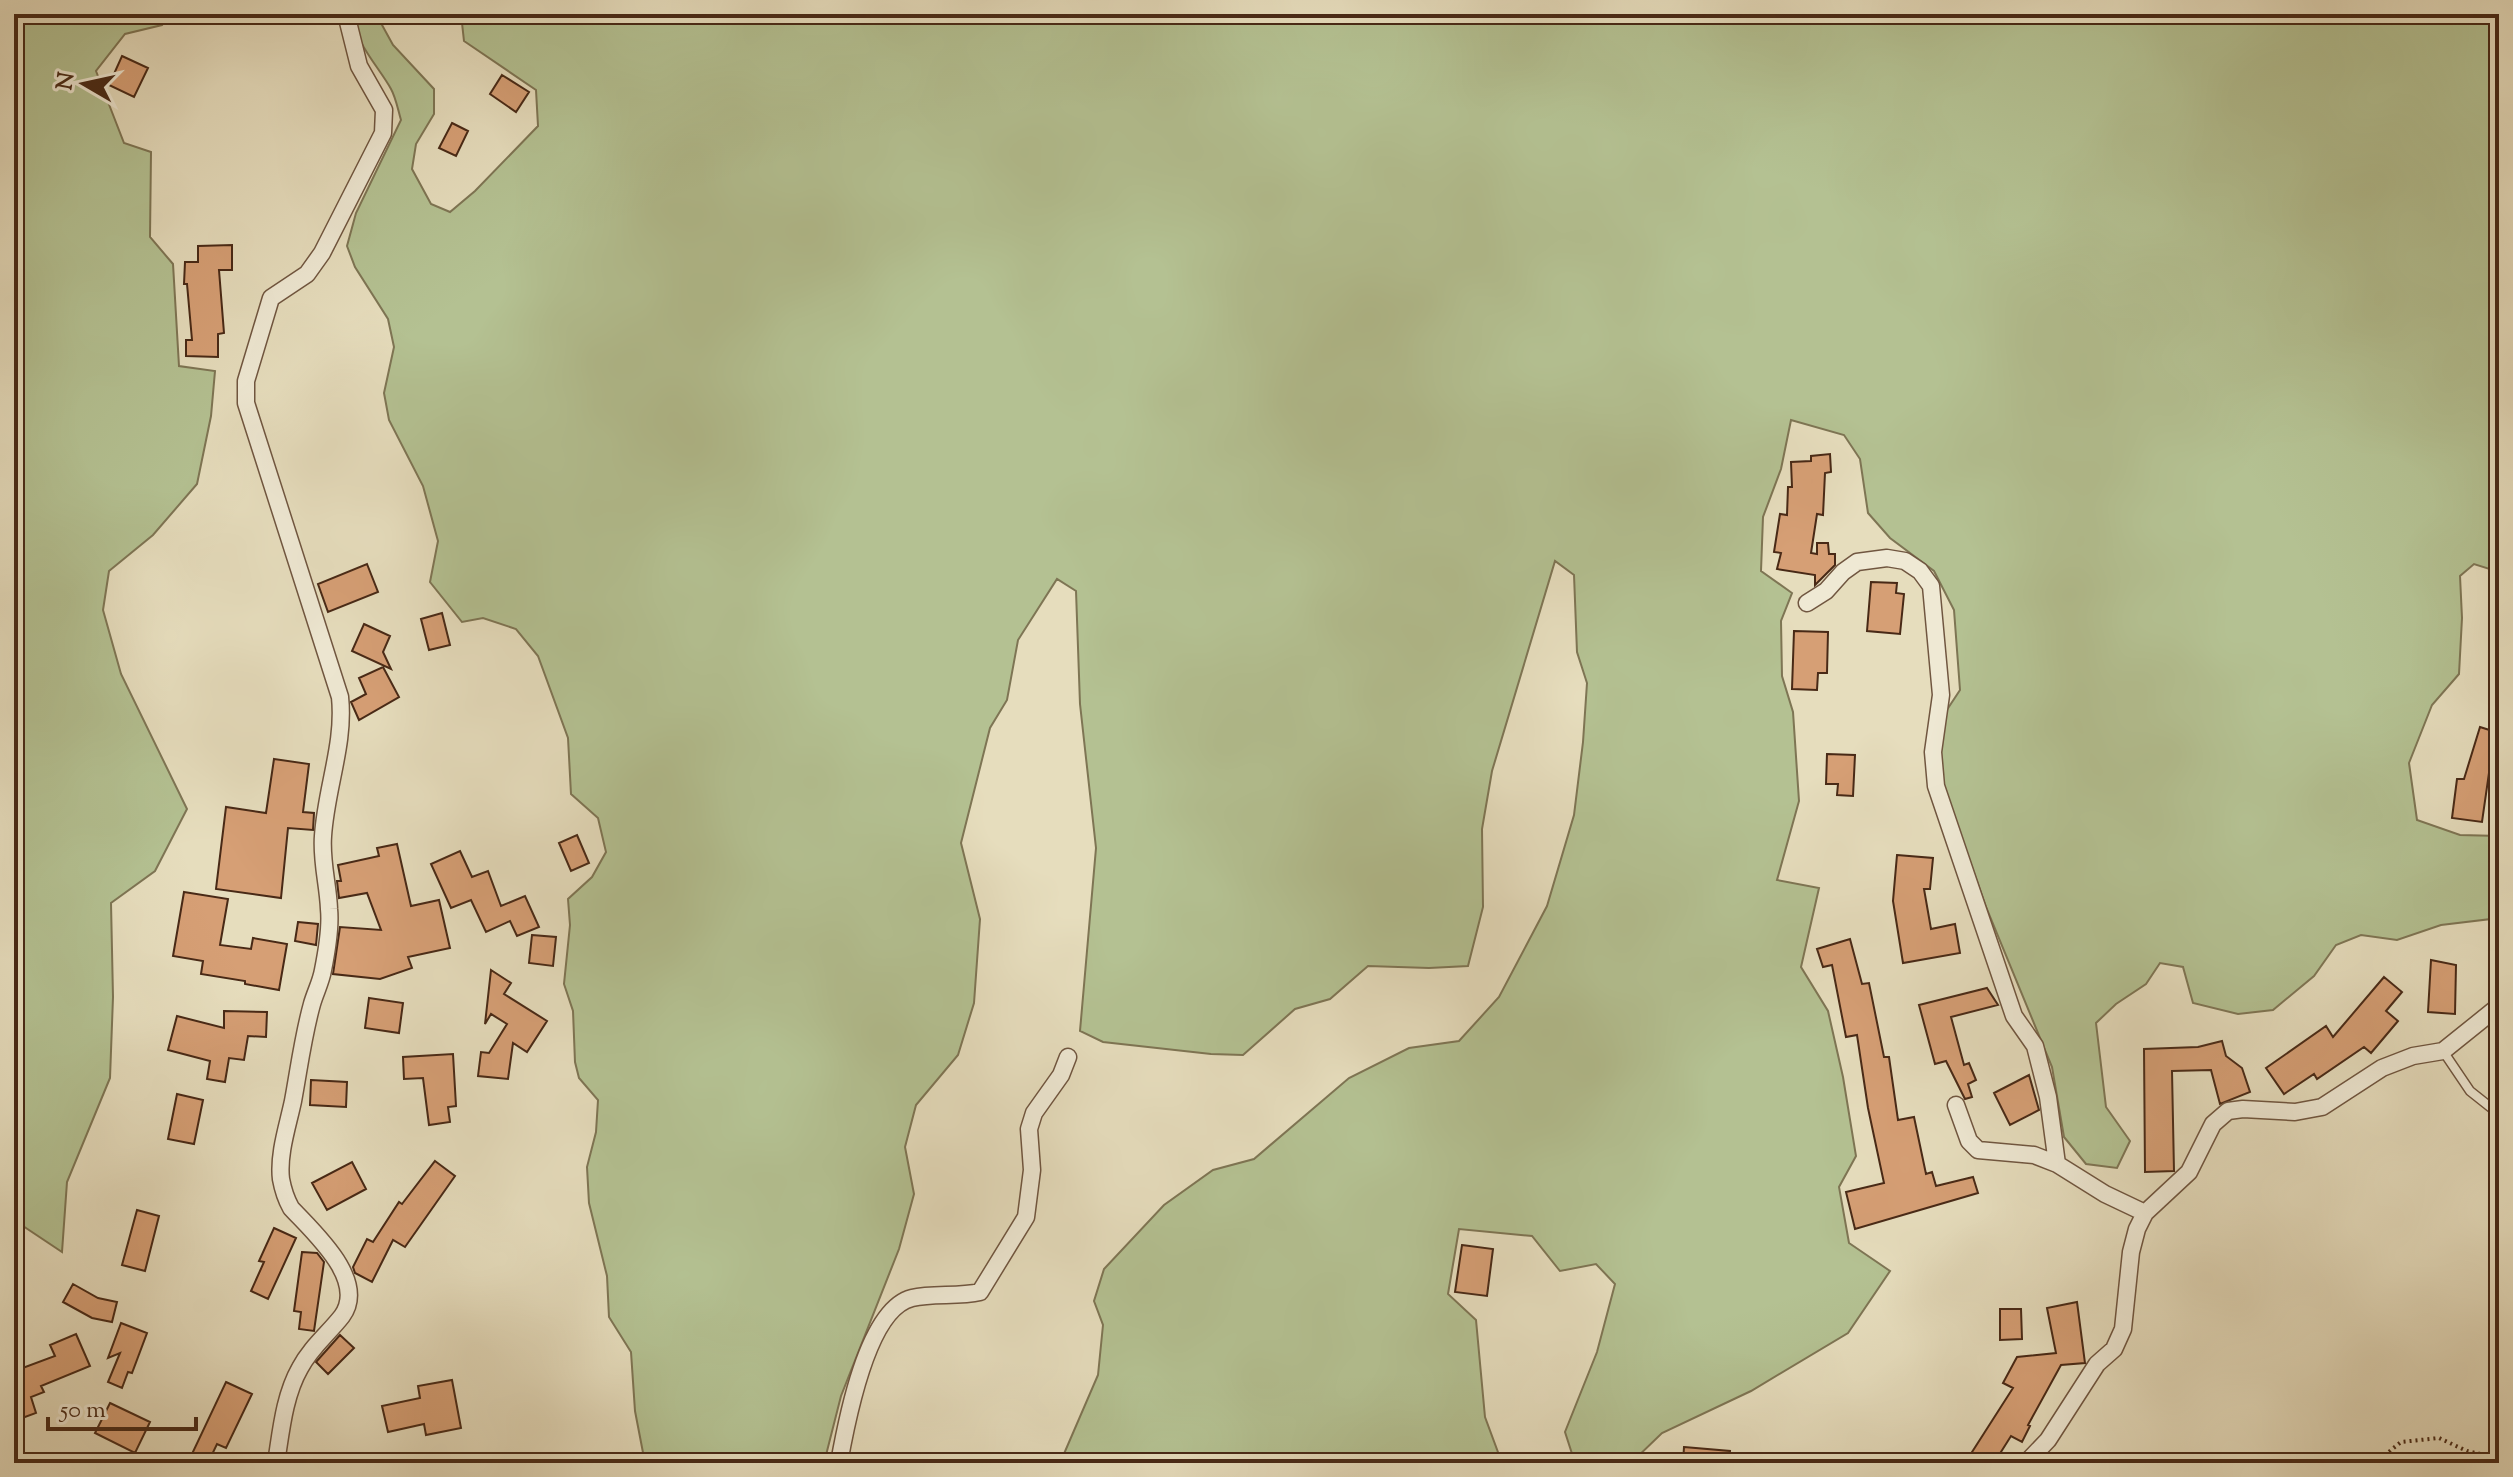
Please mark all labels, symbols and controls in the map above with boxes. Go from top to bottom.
north arrow [44,44,124,124]
text: N [50,70,84,93]
scale bar [48,1381,196,1431]
text: 50 m [58,1394,106,1428]

